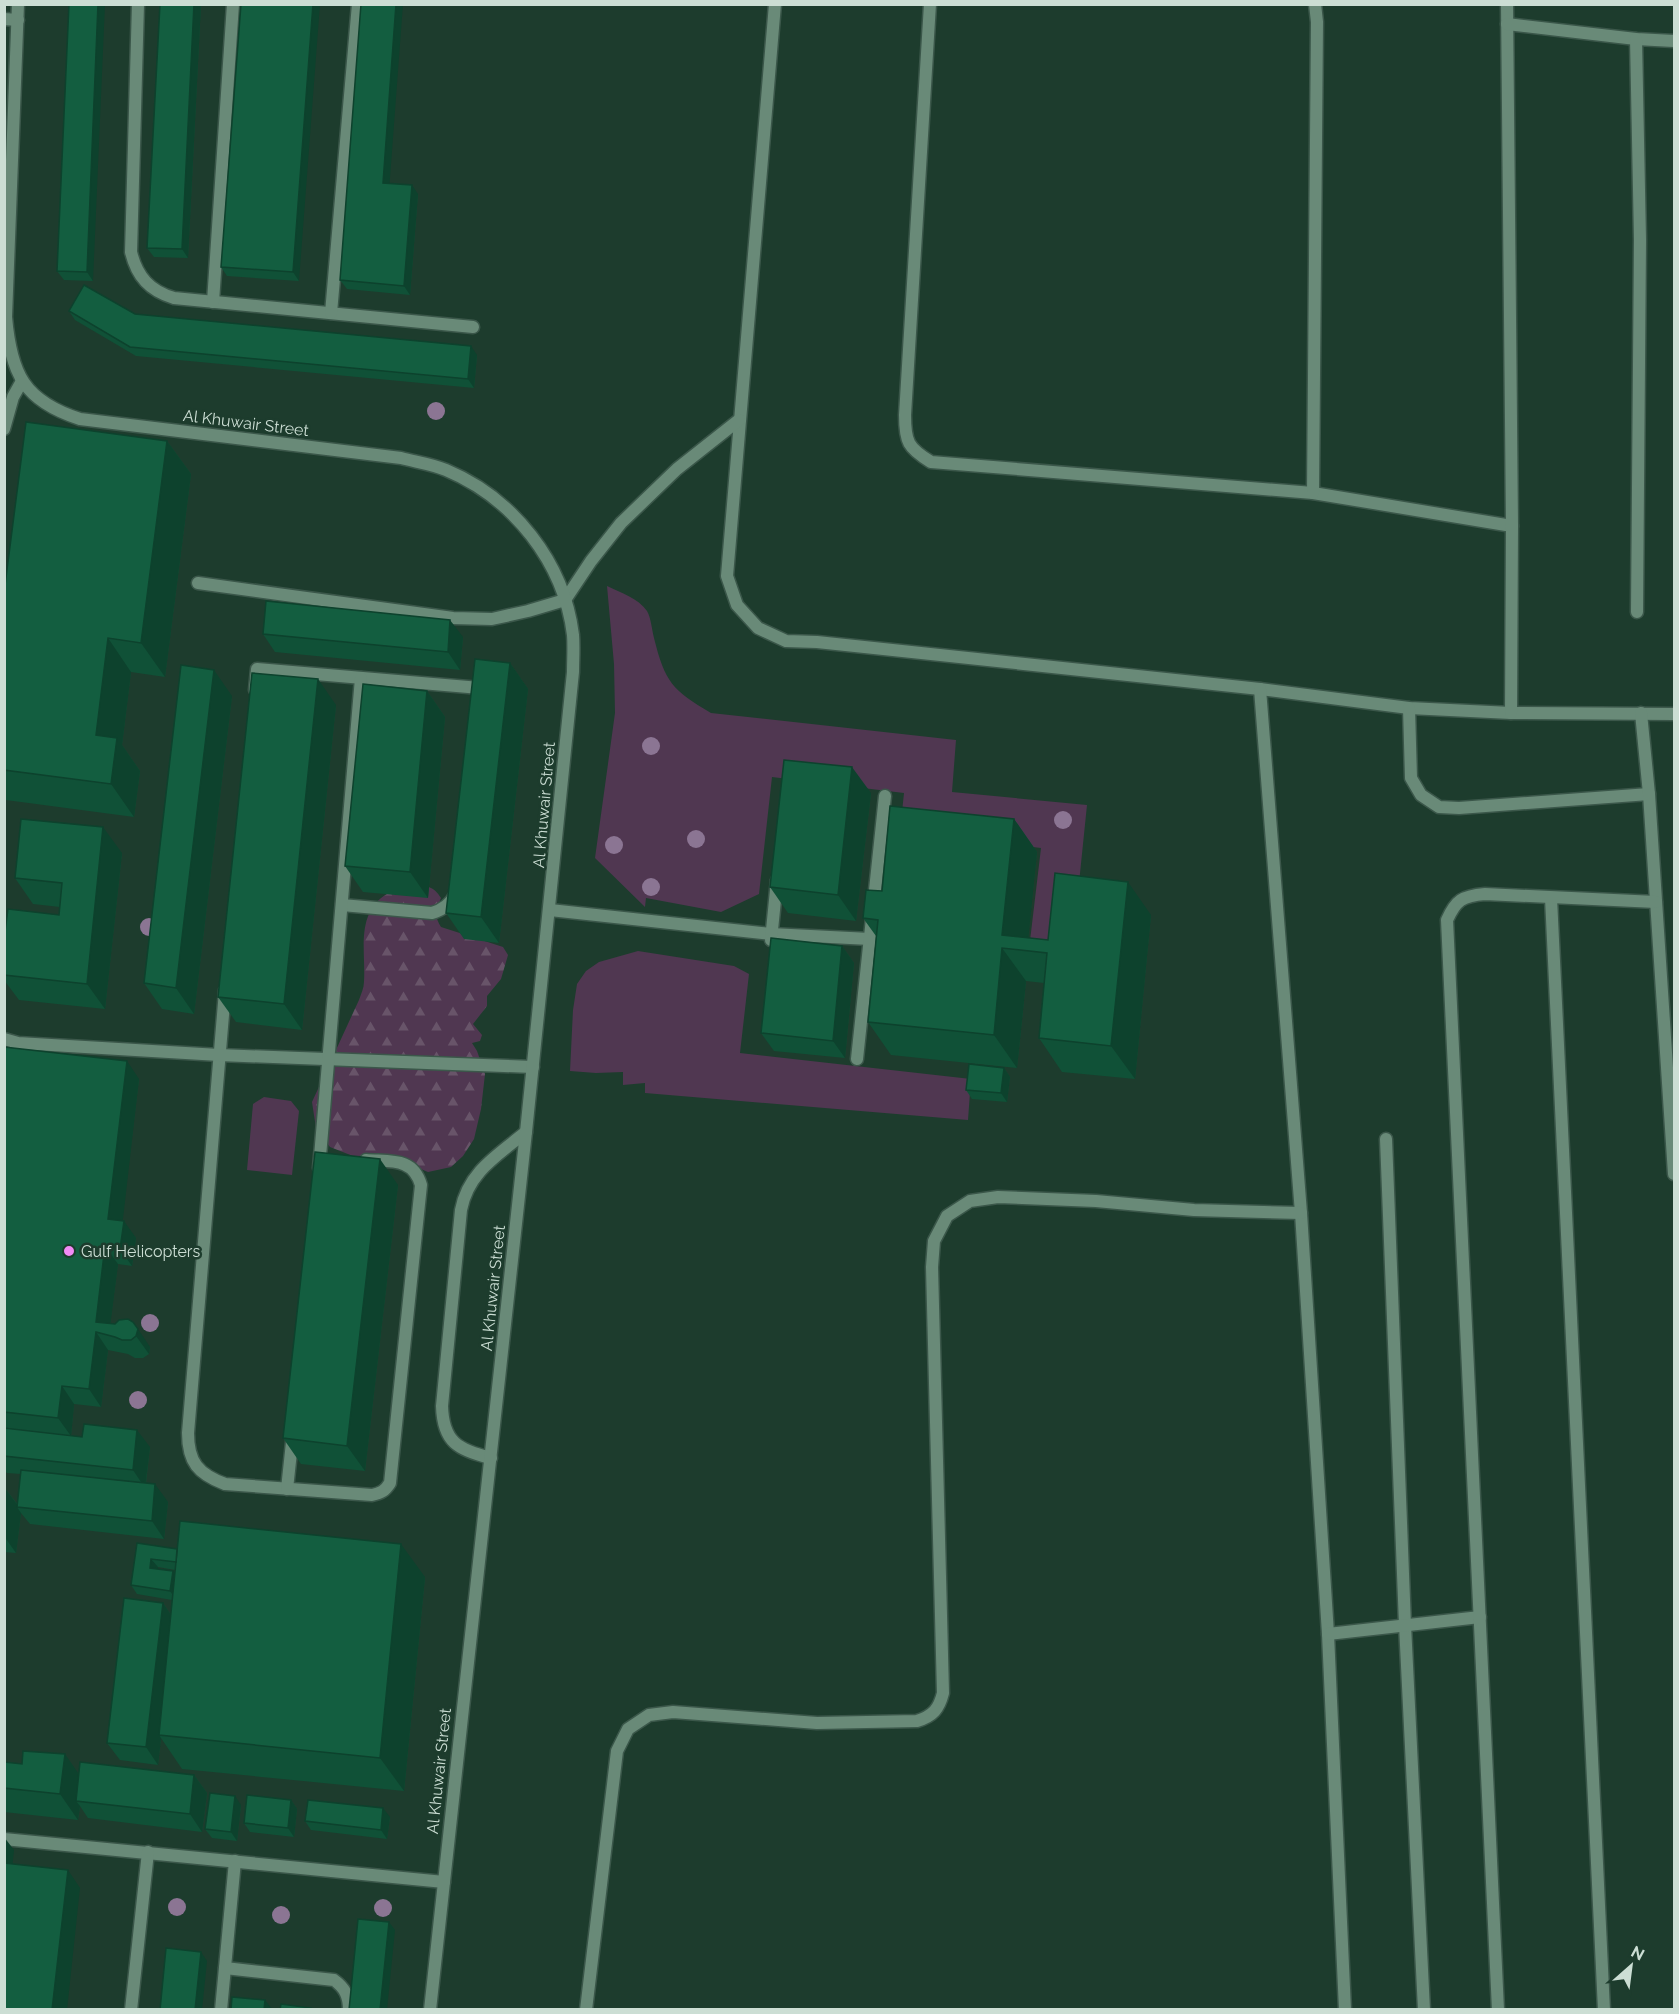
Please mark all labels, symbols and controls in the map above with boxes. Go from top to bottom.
street label: Al Khuwair Street [182,406,311,440]
street label: Al Khuwair Street [529,740,559,869]
street label: Al Khuwair Street [477,1223,509,1352]
place label: Gulf Helicopters [81,1242,200,1261]
marker: Gulf Helicopters [62,1244,76,1258]
street label: Al Khuwair Street [423,1706,455,1835]
north arrow [1601,1936,1661,1996]
text: N [1628,1942,1648,1964]

